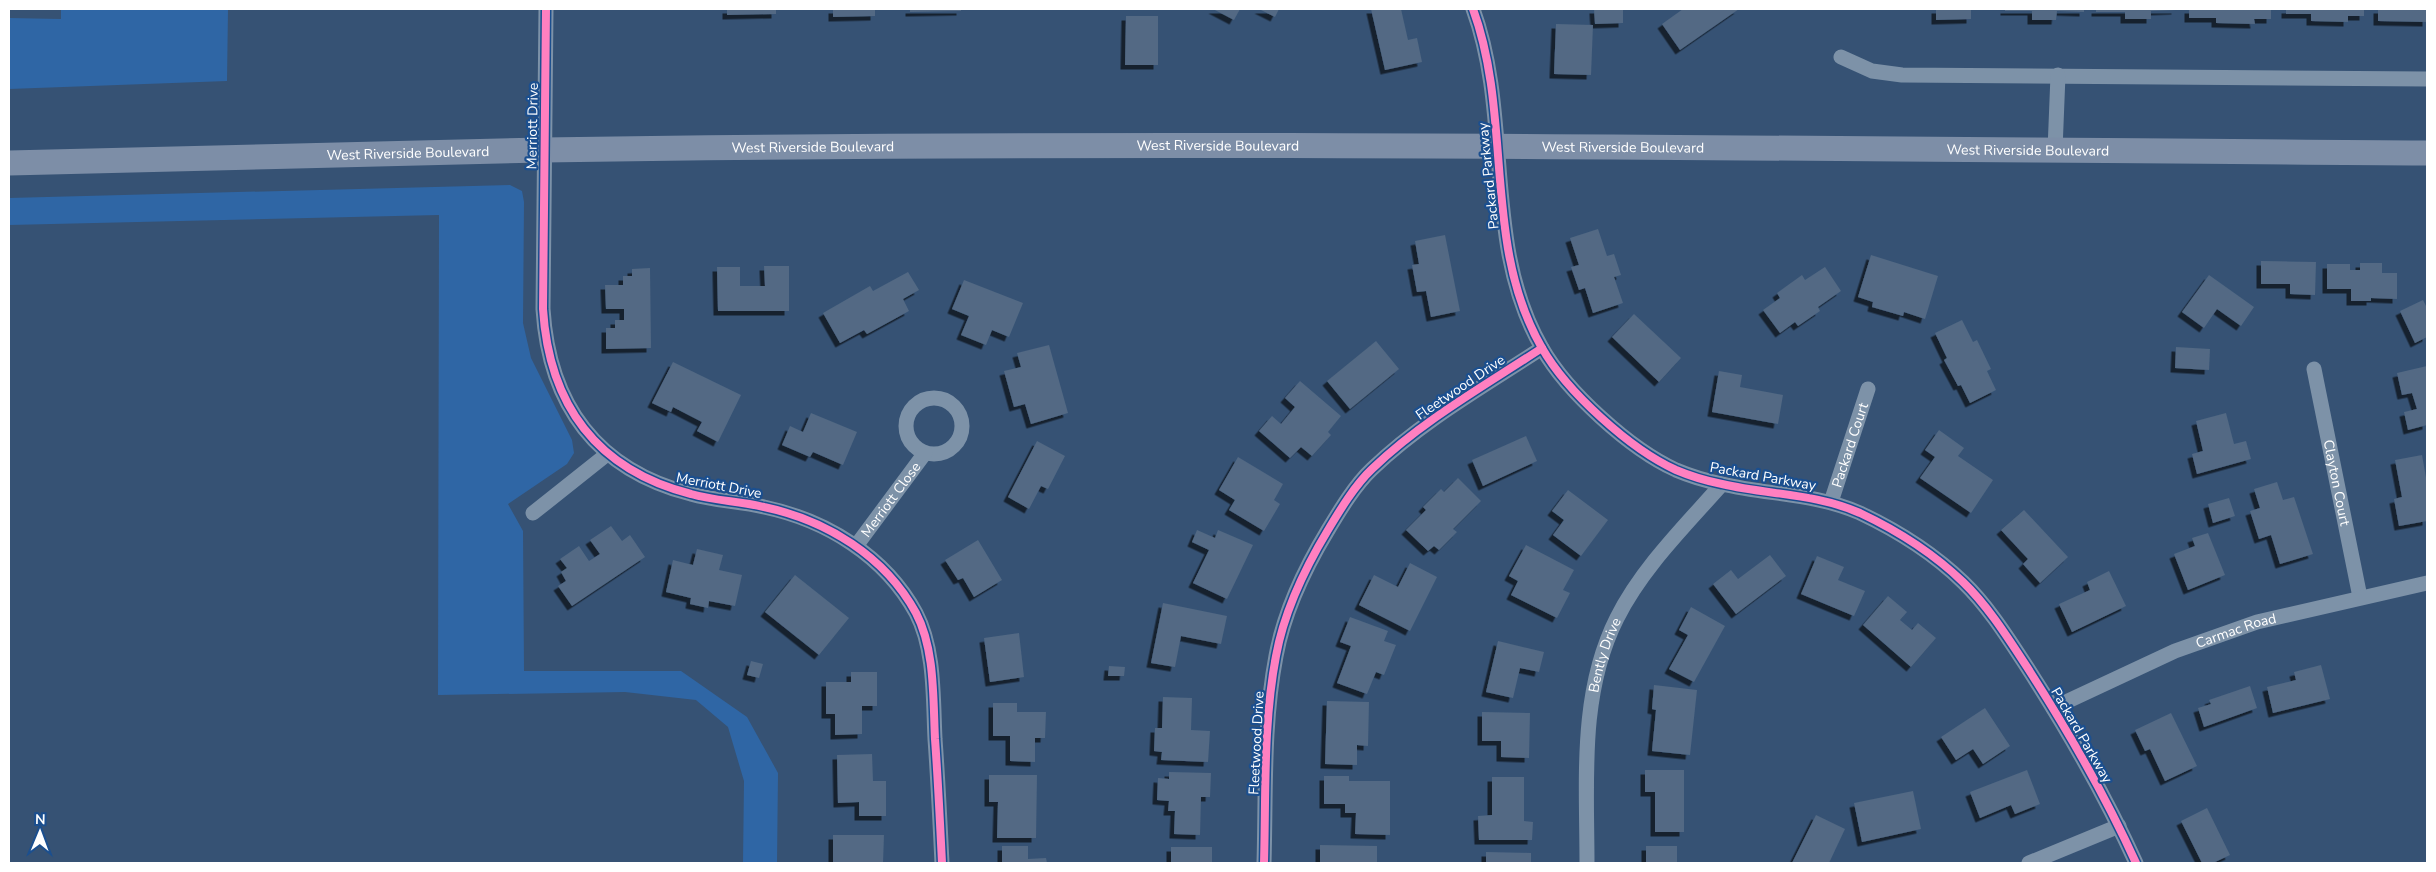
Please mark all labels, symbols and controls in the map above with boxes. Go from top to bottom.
street label: Merriott Drive [522,82,543,170]
street label: Packard Parkway [1473,121,1504,230]
street label: West Riverside Boulevard [1136,136,1299,156]
street label: West Riverside Boulevard [731,137,894,158]
street label: West Riverside Boulevard [1541,138,1704,158]
street label: West Riverside Boulevard [1946,140,2109,161]
street label: West Riverside Boulevard [326,142,489,165]
street label: Fleetwood Drive [1412,351,1509,424]
street label: Packard Court [1827,400,1873,490]
street label: Clayton Court [2318,438,2354,528]
street label: Merriott Close [857,458,925,541]
street label: Packard Parkway [1708,458,1818,495]
street label: Merriott Drive [674,468,763,503]
street label: Carmac Road [2193,609,2278,653]
street label: Bently Drive [1584,615,1626,694]
street label: Packard Parkway [2046,684,2117,787]
street label: Fleetwood Drive [1244,691,1269,795]
north arrow [15,807,65,857]
text: N [35,810,46,829]

